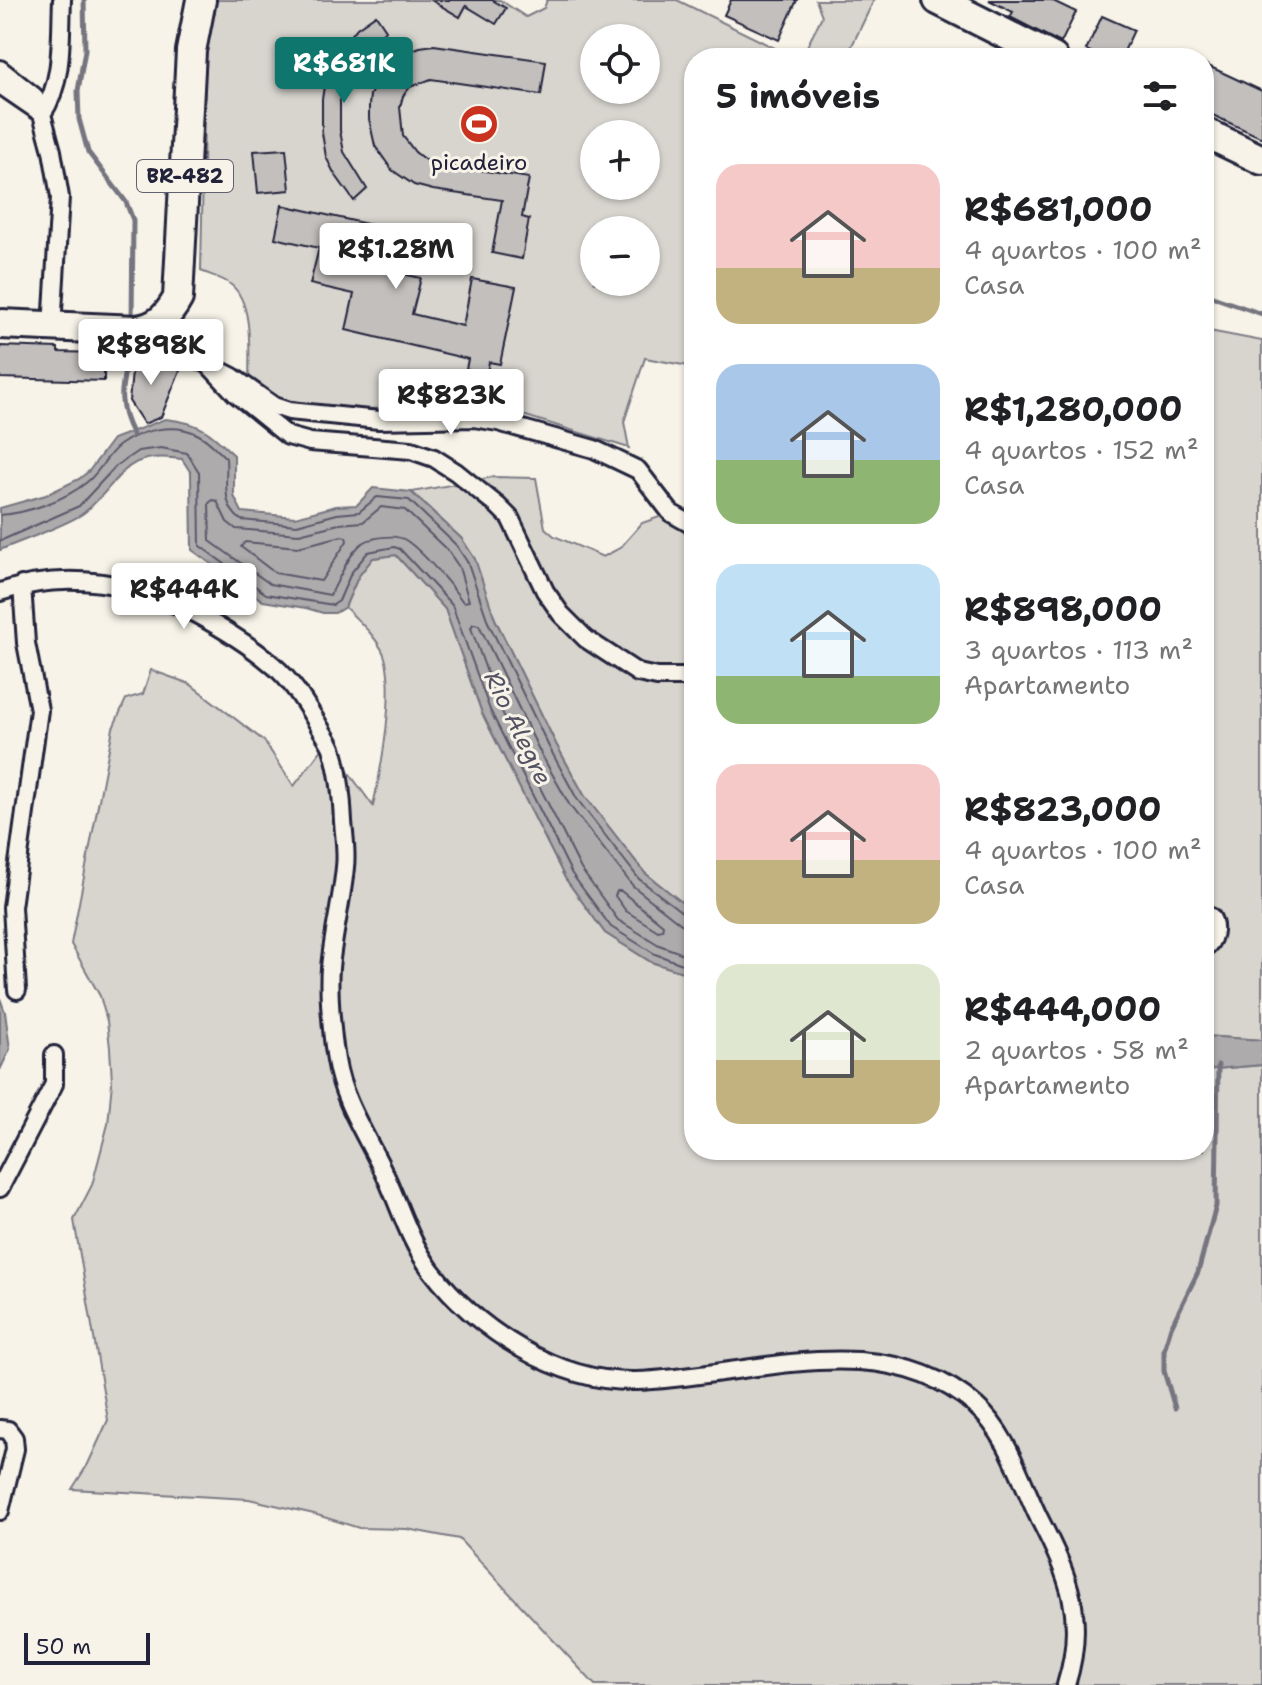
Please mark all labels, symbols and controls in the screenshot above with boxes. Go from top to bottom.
map controls [580,24,660,296]
button: locate [580,24,660,104]
pin: R$681K [279,37,409,105]
text: R$681K [293,45,395,80]
text: 5 imóveis [716,73,880,119]
icon: filters [1138,74,1182,118]
sports icon: picadeiro [458,103,500,145]
button: + [580,120,660,200]
place label: picadeiro [431,148,527,177]
road number: BR-482 [137,160,233,192]
text: R$681,000 [964,186,1153,232]
icon: home [780,196,876,292]
button: − [580,216,660,296]
pin: R$1.28M [322,223,470,291]
text: R$1.28M [338,231,454,266]
text: 4 quartos · 100 m² [964,232,1202,267]
text: Casa [964,267,1024,302]
pin: R$898K [86,319,216,387]
text: R$898K [96,327,206,362]
pin: R$823K [386,369,516,437]
text: R$823K [397,377,505,412]
text: R$1,280,000 [964,386,1183,432]
icon: home [780,396,876,492]
text: 4 quartos · 152 m² [964,432,1199,467]
text: Casa [964,467,1024,502]
pin: R$444K [119,563,249,631]
text: R$444K [129,571,239,606]
text: R$898,000 [964,586,1162,632]
icon: home [780,596,876,692]
text: 3 quartos · 113 m² [964,632,1193,667]
water label: Rio Alegre [477,666,559,790]
text: Apartamento [964,667,1130,702]
text: R$823,000 [964,786,1162,832]
icon: home [780,796,876,892]
text: 4 quartos · 100 m² [964,832,1202,867]
text: Casa [964,867,1024,902]
text: R$444,000 [964,986,1161,1032]
icon: home [780,996,876,1092]
text: 2 quartos · 58 m² [964,1032,1189,1067]
text: Apartamento [964,1067,1130,1102]
scale bar [24,1629,150,1665]
text: 50 m [36,1632,91,1661]

